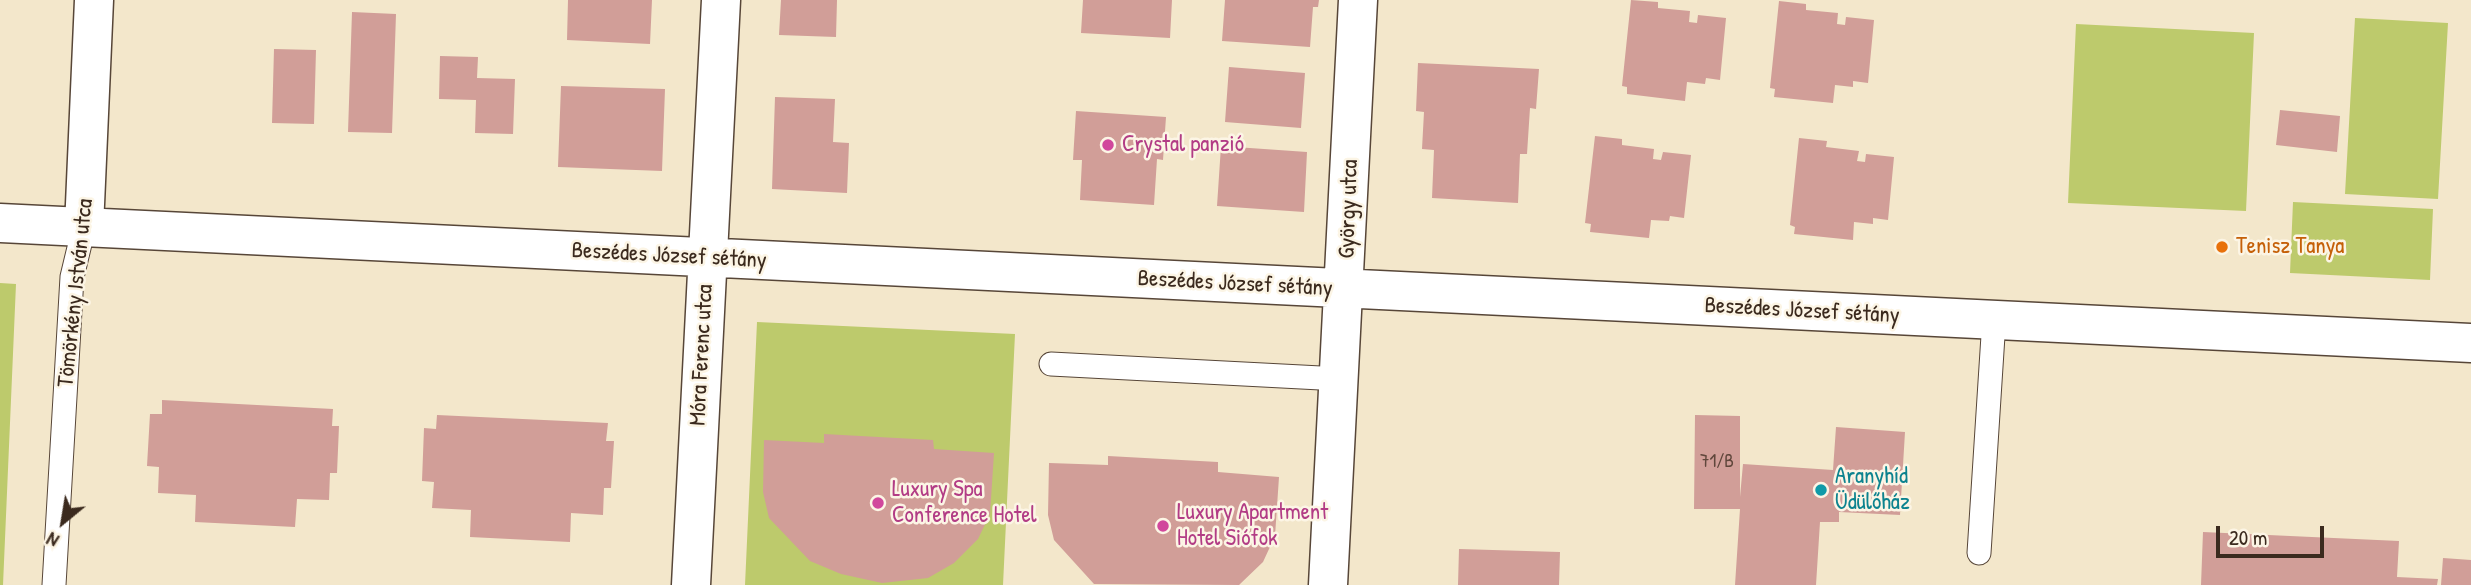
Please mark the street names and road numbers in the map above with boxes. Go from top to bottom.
street label: György utca [1333,159,1365,259]
street label: Tömörkény István utca [52,198,100,388]
street label: Beszédes József sétány [571,237,767,275]
street label: Beszédes József sétány [1137,265,1333,303]
street label: Móra Ferenc utca [685,284,719,426]
street label: Beszédes József sétány [1704,292,1900,330]

